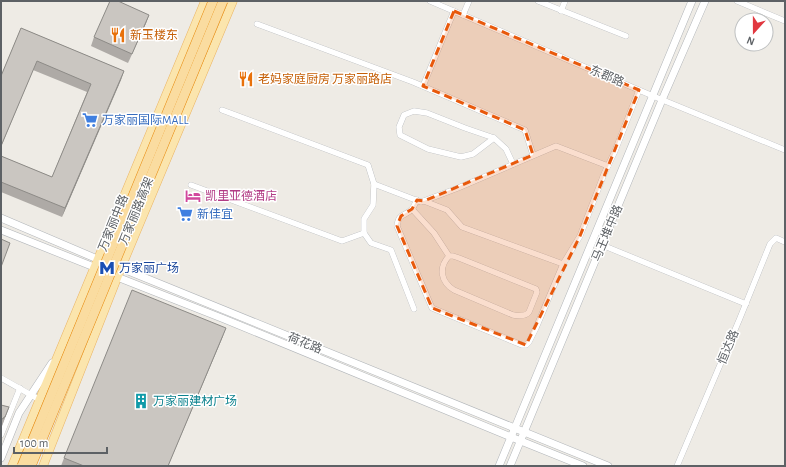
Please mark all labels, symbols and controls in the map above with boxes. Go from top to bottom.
north arrow [734,12,774,52]
restaurant icon: 新玉楼东 [109,26,127,44]
place label: 新玉楼东 [130,28,178,41]
text: N [745,34,756,47]
street label: 东郡路 [588,63,626,89]
restaurant icon: 老妈家庭厨房 万家丽路店 [237,70,255,88]
place label: 老妈家庭厨房 万家丽路店 [258,72,392,85]
supermarket icon: 万家丽国际MALL [81,111,99,129]
place label: 万家丽国际MALL [102,113,188,126]
street label: 万家丽路高架 [116,175,155,247]
hotel icon: 凯里亚德酒店 [184,187,202,205]
place label: 凯里亚德酒店 [205,189,277,202]
street label: 万家丽中路 [95,193,130,253]
street label: 马王堆中路 [589,203,624,263]
supermarket icon: 新佳宜 [176,205,194,223]
place label: 新佳宜 [197,207,233,220]
metro station icon: 万家丽广场 [98,259,116,277]
place label: 万家丽广场 [119,261,179,274]
street label: 恒达路 [715,328,741,366]
street label: 荷花路 [286,330,324,355]
building icon: 万家丽建材广场 [132,392,150,410]
place label: 万家丽建材广场 [153,394,237,407]
scale bar [14,429,107,455]
text: 100 m [20,437,48,449]

